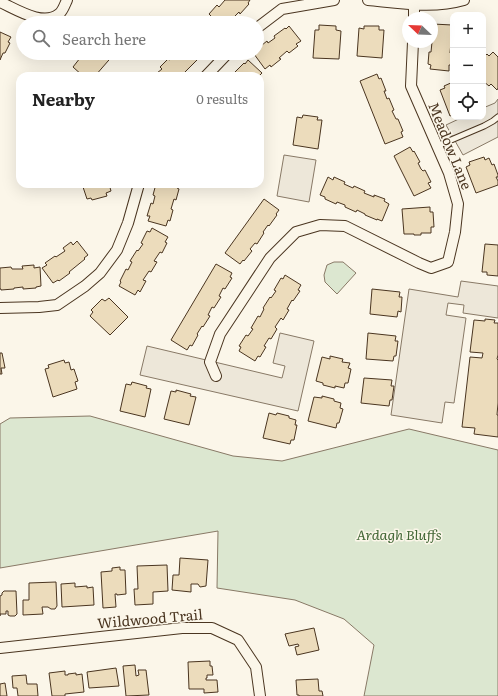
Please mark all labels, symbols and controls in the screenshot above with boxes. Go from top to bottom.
north arrow [402,12,438,48]
map controls [450,12,486,120]
button: + [450,12,486,48]
search box [16,16,264,60]
icon: search [30,27,52,49]
text: Search here [62,27,146,50]
button: − [450,48,486,84]
button: locate [450,84,486,120]
text: Nearby [32,86,95,111]
text: 0 results [196,89,248,108]
street label: Meadow Lane [424,99,478,192]
park label: Ardagh Bluffs [356,524,442,544]
street label: Wildwood Trail [96,603,204,633]

